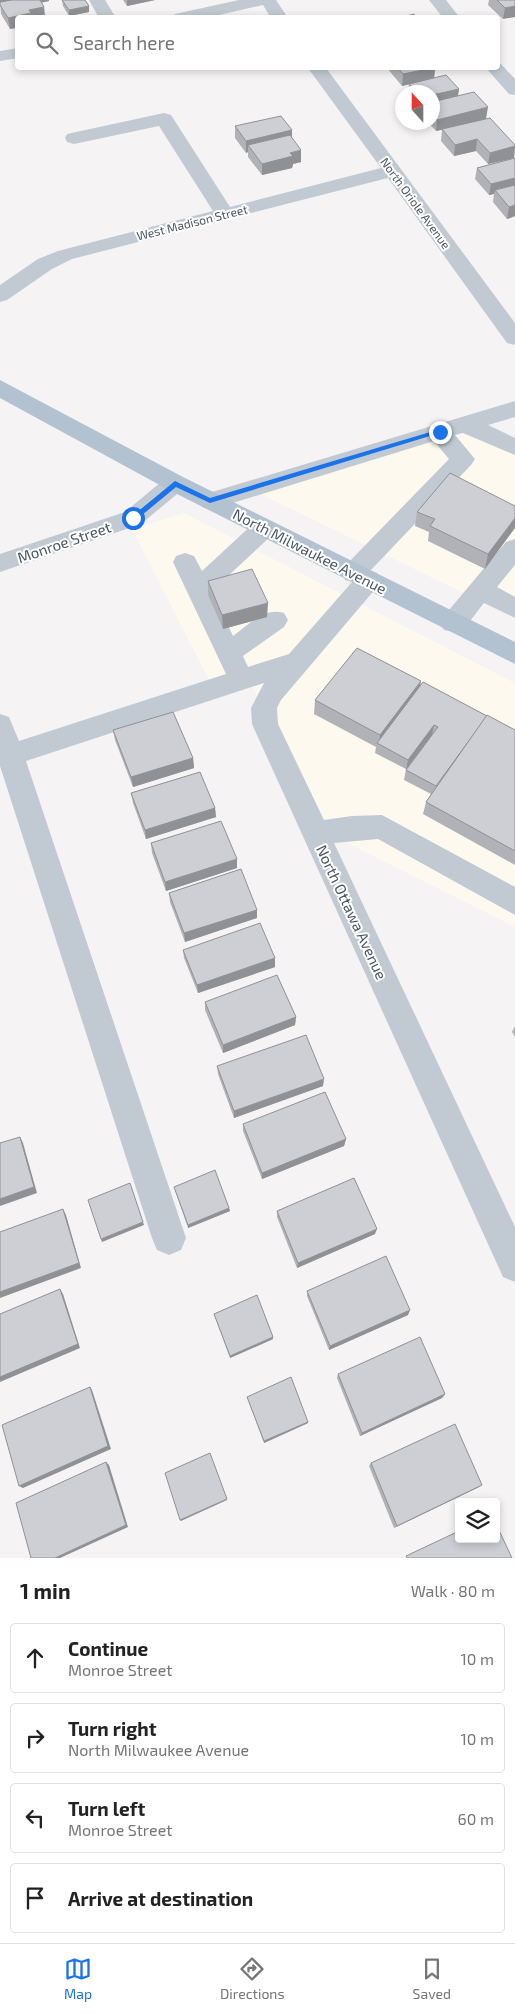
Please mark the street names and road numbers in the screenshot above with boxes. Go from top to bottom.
street label: North Oriole Avenue [378,155,454,251]
street label: West Madison Street [135,201,249,243]
street label: North Milwaukee Avenue [230,504,390,598]
street label: Monroe Street [15,517,113,566]
street label: North Ottawa Avenue [313,842,391,982]

